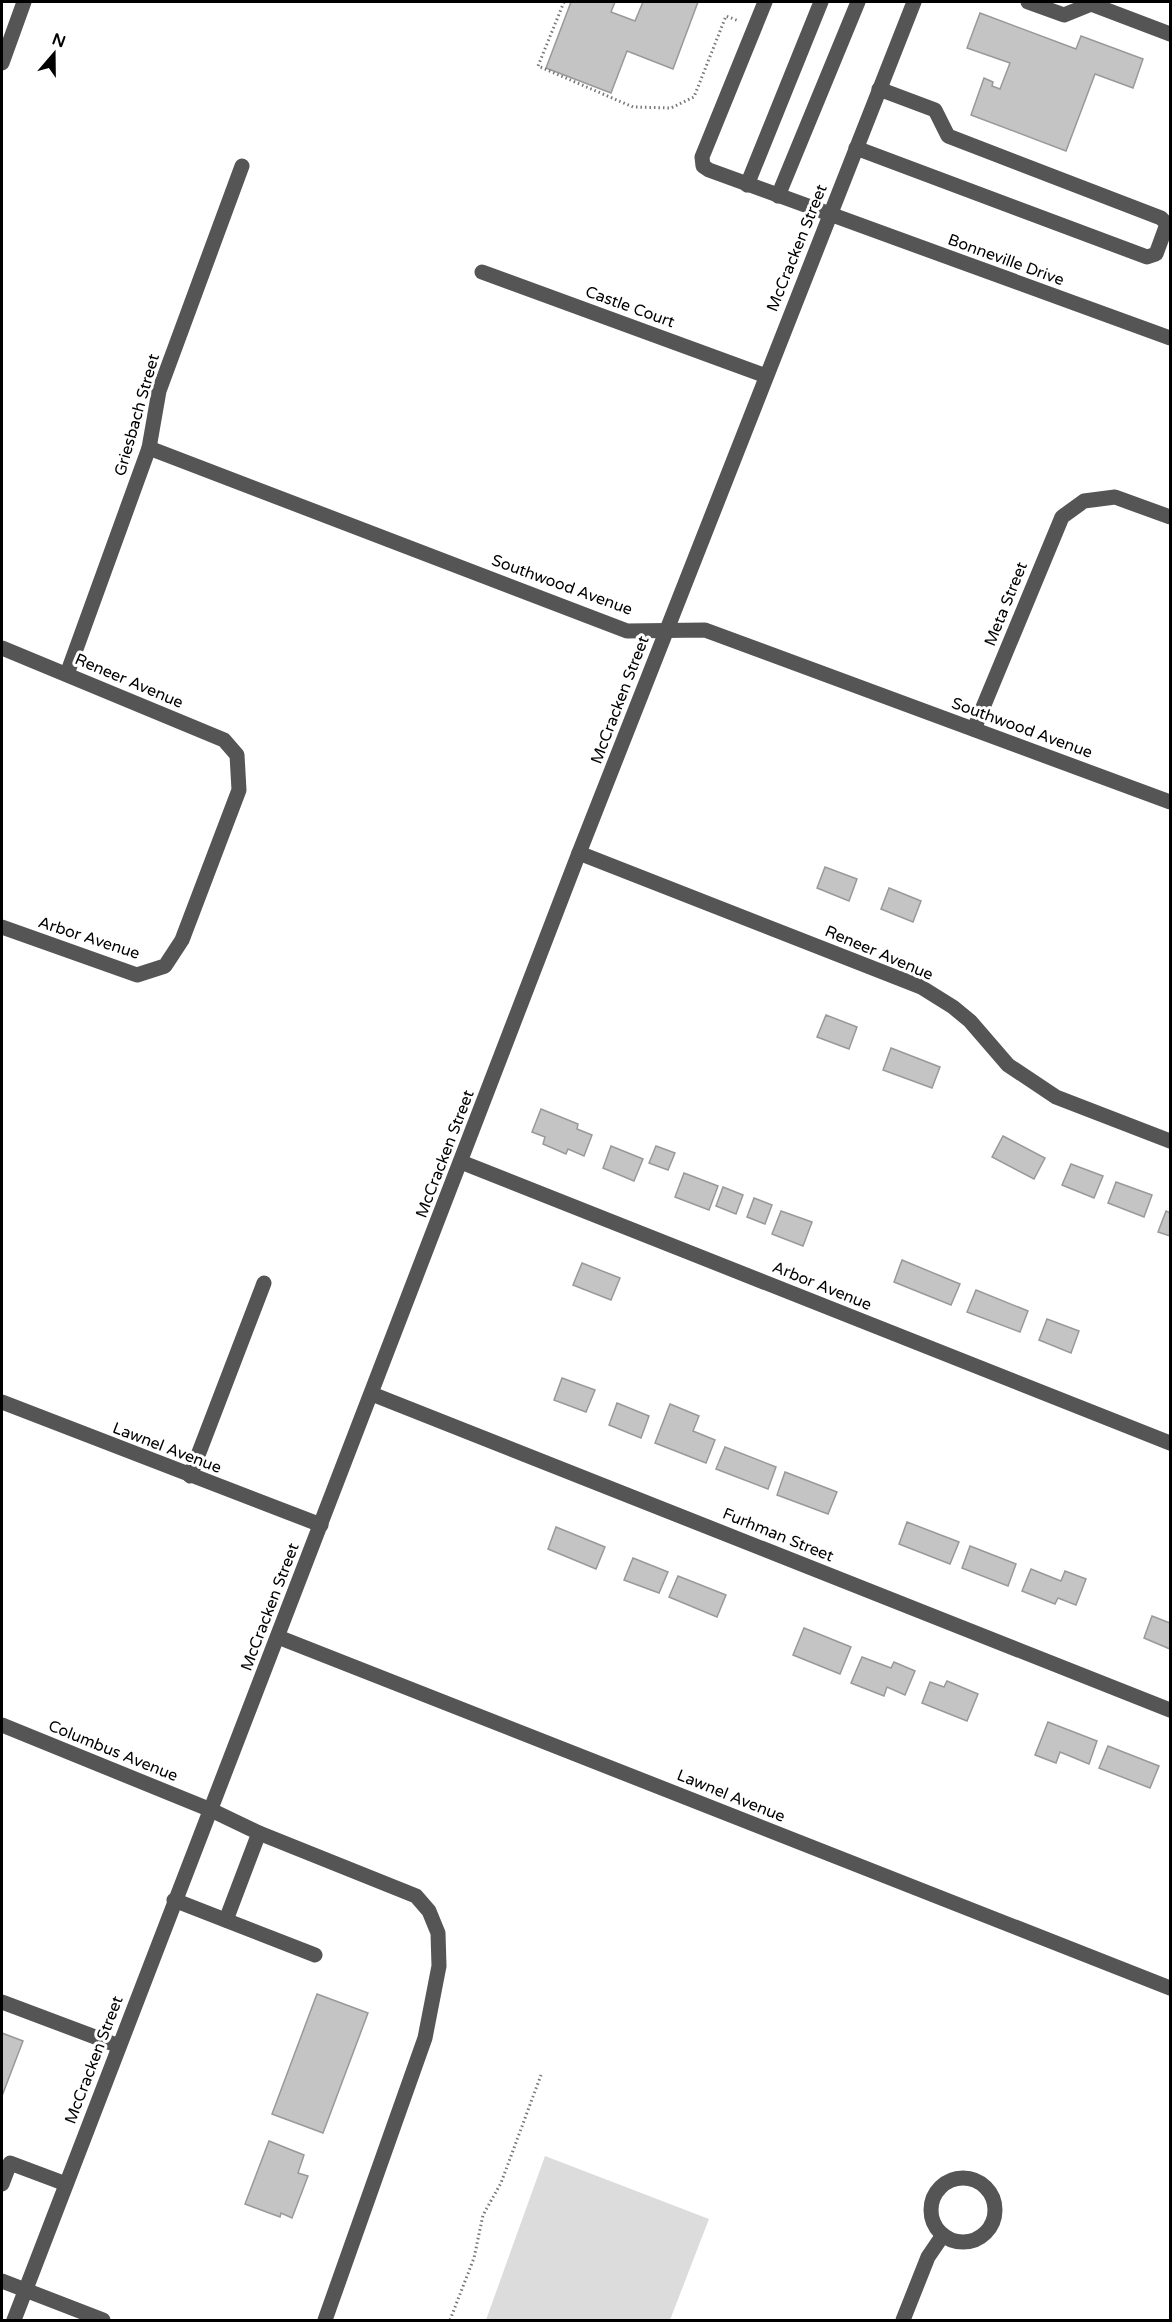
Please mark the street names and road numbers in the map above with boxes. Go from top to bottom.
street label: McCracken Street [762,181,832,315]
street label: Bonneville Drive [945,230,1067,290]
street label: Castle Court [583,282,677,332]
street label: Griesbach Street [110,352,164,478]
street label: Southwood Avenue [489,550,635,620]
street label: Meta Street [980,559,1032,649]
street label: McCracken Street [586,633,654,767]
street label: Reneer Avenue [72,649,186,713]
street label: Southwood Avenue [949,693,1095,763]
street label: Arbor Avenue [36,912,142,964]
street label: Reneer Avenue [822,921,936,985]
street label: McCracken Street [411,1087,479,1221]
street label: Arbor Avenue [769,1257,875,1315]
street label: Lawnel Avenue [110,1418,224,1478]
street label: Furhman Street [719,1504,837,1566]
street label: McCracken Street [236,1540,304,1674]
street label: Columbus Avenue [45,1716,181,1786]
street label: Lawnel Avenue [674,1765,788,1827]
street label: McCracken Street [60,1993,128,2127]

